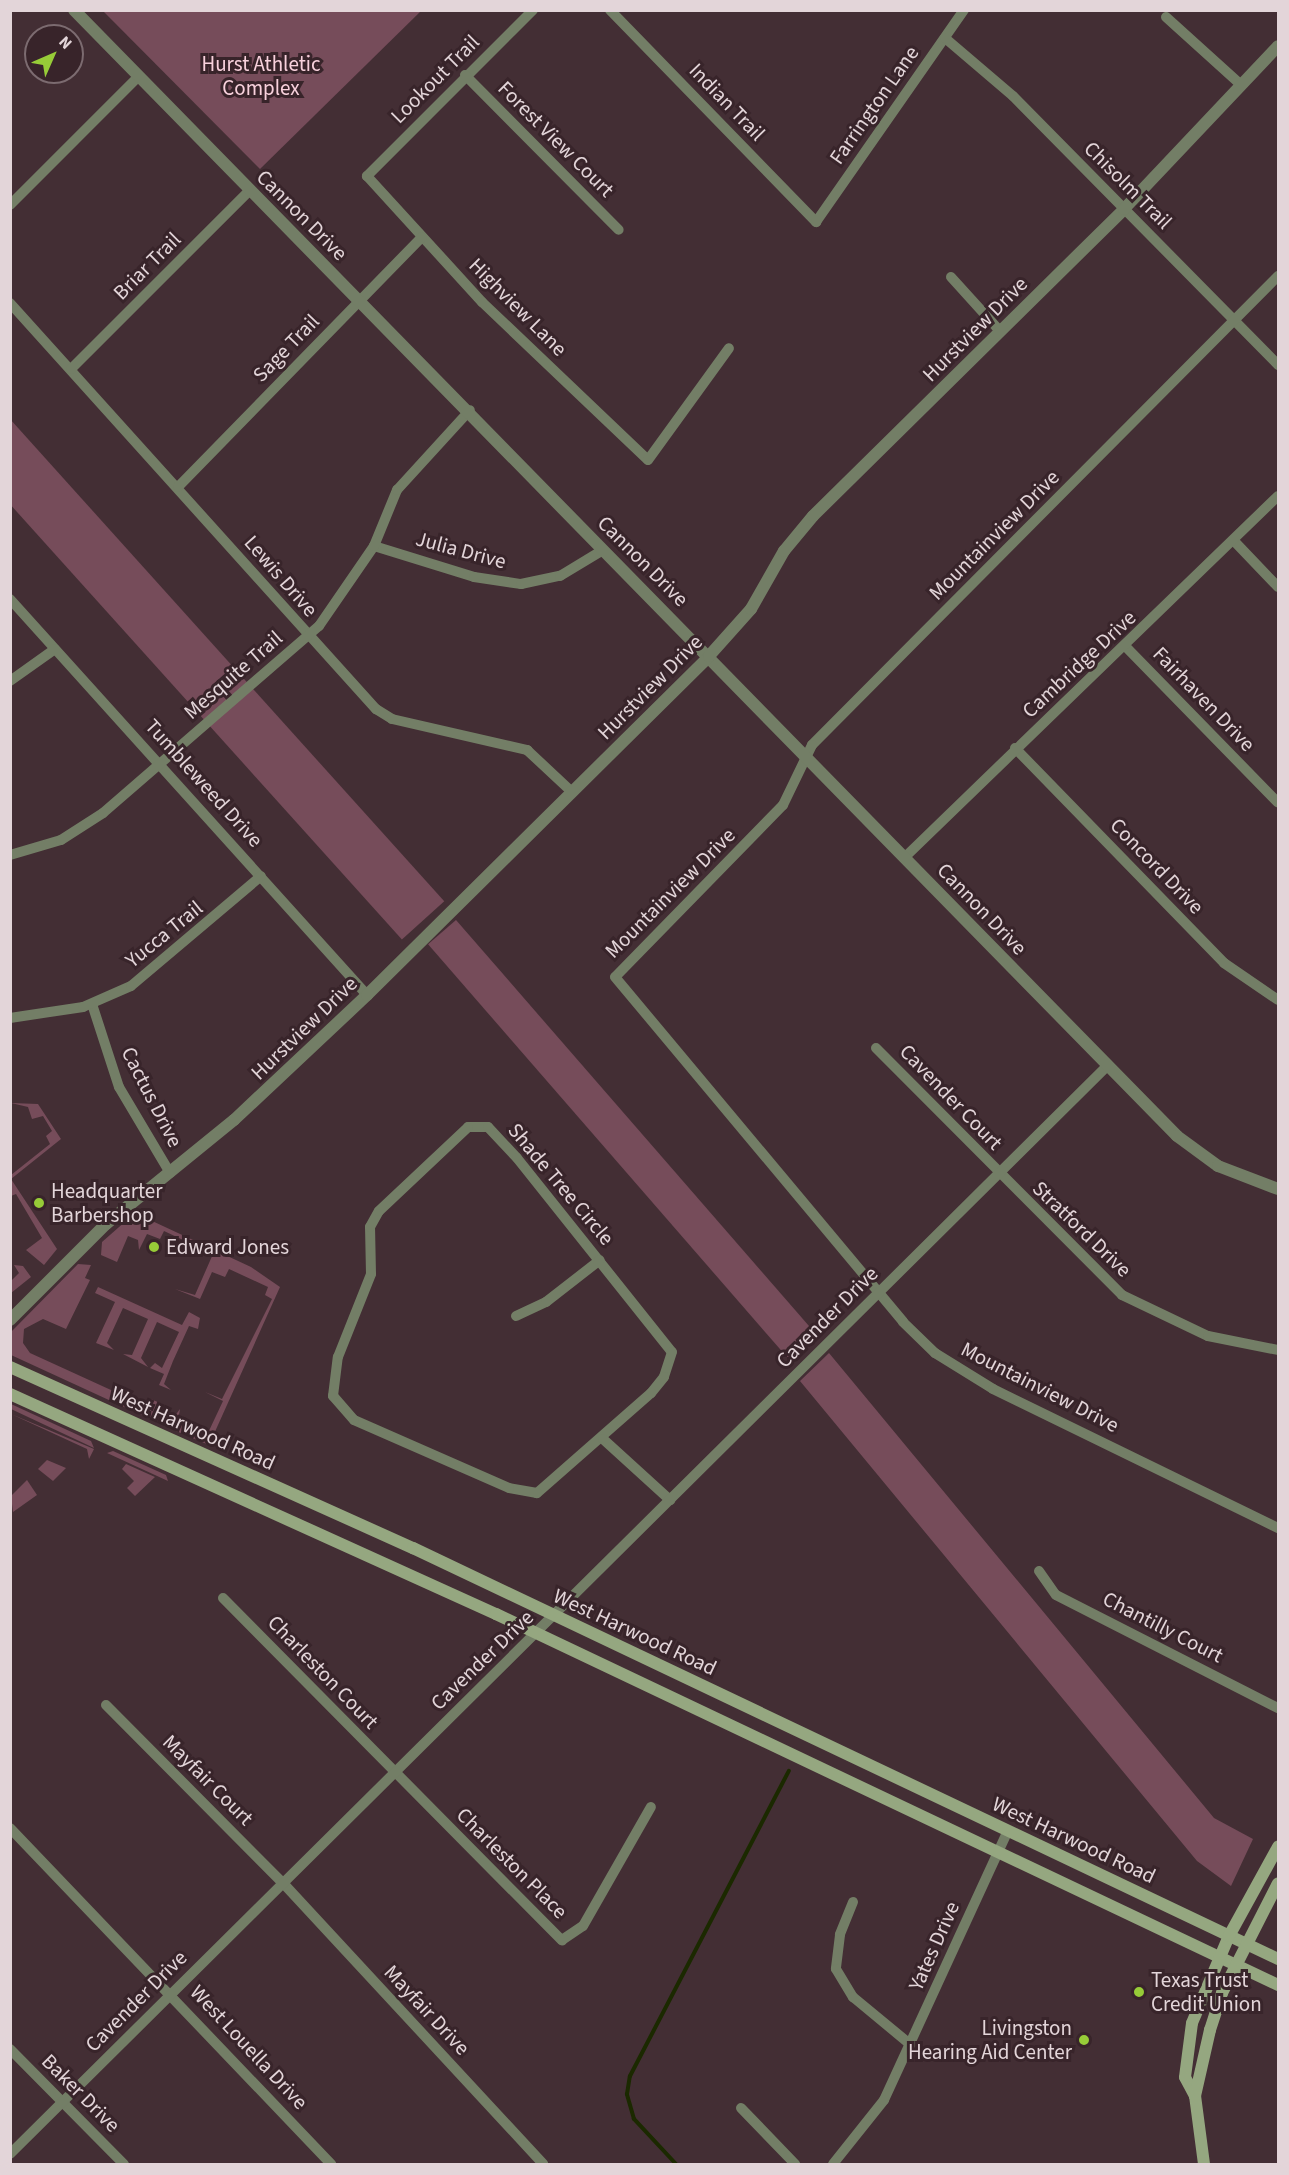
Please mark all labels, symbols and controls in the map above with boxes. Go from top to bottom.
north arrow [24,24,84,84]
street label: Lookout Trail [385,29,485,129]
text: N [54,31,77,54]
street label: Farrington Lane [824,41,924,169]
park label: Hurst Athletic Complex [201,51,321,101]
street label: Indian Trail [684,58,770,146]
street label: Forest View Court [493,76,619,202]
street label: Chisolm Trail [1079,136,1177,234]
street label: Cannon Drive [251,164,353,266]
street label: Briar Trail [108,227,186,305]
street label: Highview Lane [464,253,572,361]
street label: Hurstview Drive [917,271,1033,387]
street label: Sage Trail [247,309,325,387]
street label: Mountainview Drive [924,465,1064,605]
street label: Cannon Drive [592,510,694,612]
street label: Julia Drive [413,526,509,574]
street label: Lewis Drive [239,530,323,622]
street label: Cambridge Drive [1017,605,1141,723]
street label: Mesquite Trail [179,625,287,725]
street label: Hurstview Drive [592,629,708,745]
street label: Fairhaven Drive [1148,641,1260,757]
street label: Tumbleweed Drive [140,714,268,852]
street label: Concord Drive [1105,813,1209,919]
street label: Mountainview Drive [600,823,740,963]
street label: Cannon Drive [932,858,1032,960]
street label: Yucca Trail [120,895,208,973]
street label: Hurstview Drive [246,971,362,1085]
street label: Cavender Court [894,1039,1008,1155]
street label: Cactus Drive [116,1043,188,1151]
street label: Shade Tree Circle [503,1118,619,1250]
street label: Stratford Drive [1027,1176,1137,1282]
place label: Headquarter Barbershop [51,1178,163,1228]
marker: Headquarter Barbershop [32,1196,46,1210]
place label: Edward Jones [166,1234,289,1260]
marker: Edward Jones [147,1240,161,1254]
street label: Cavender Drive [771,1261,883,1373]
street label: Mountainview Drive [957,1336,1123,1438]
street label: West Harwood Road [107,1380,279,1476]
street label: West Harwood Road [549,1583,721,1681]
street label: Chantilly Court [1099,1586,1227,1668]
street label: Cavender Drive [425,1605,539,1715]
street label: Charleston Court [262,1610,384,1734]
street label: Mayfair Court [157,1729,259,1831]
street label: West Harwood Road [988,1791,1160,1889]
street label: Charleston Place [451,1802,573,1924]
street label: Yates Drive [903,1898,965,1994]
street label: Cavender Drive [80,1945,192,2057]
street label: Mayfair Drive [379,1960,475,2060]
place label: Texas Trust Credit Union [1151,1967,1262,2017]
street label: West Louella Drive [185,1980,313,2114]
marker: Texas Trust Credit Union [1132,1985,1146,1999]
place label: Livingston Hearing Aid Center [908,2015,1072,2065]
marker: Livingston Hearing Aid Center [1077,2033,1091,2047]
street label: Baker Drive [37,2049,125,2137]

